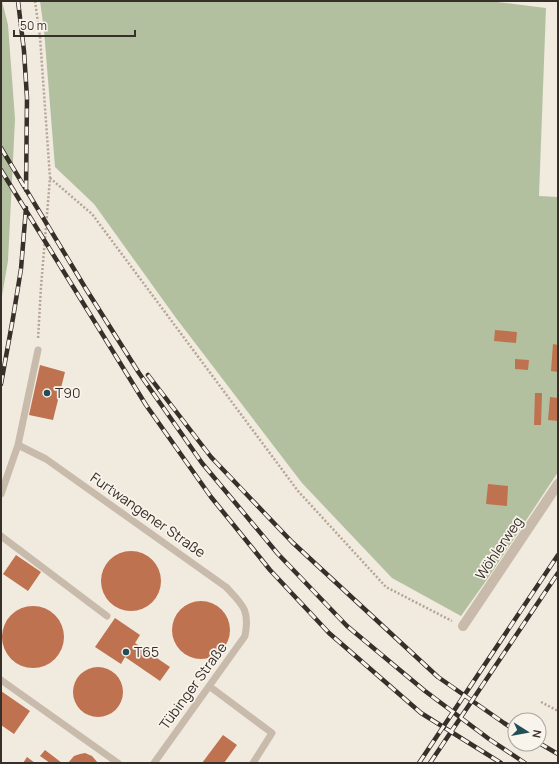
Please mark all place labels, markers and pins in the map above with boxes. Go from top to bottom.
place label: T90 [55,383,81,402]
marker: T90 [42,388,52,398]
place label: T65 [134,642,159,661]
marker: T65 [121,647,131,657]

